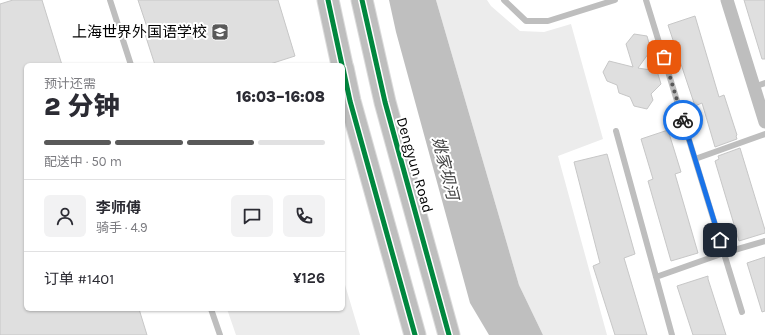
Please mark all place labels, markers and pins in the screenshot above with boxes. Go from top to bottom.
school or university icon: 上海世界外国语学校 [210,22,230,42]
place label: 上海世界外国语学校 [72,23,207,41]
pin [647,40,681,74]
pin [703,223,737,257]

